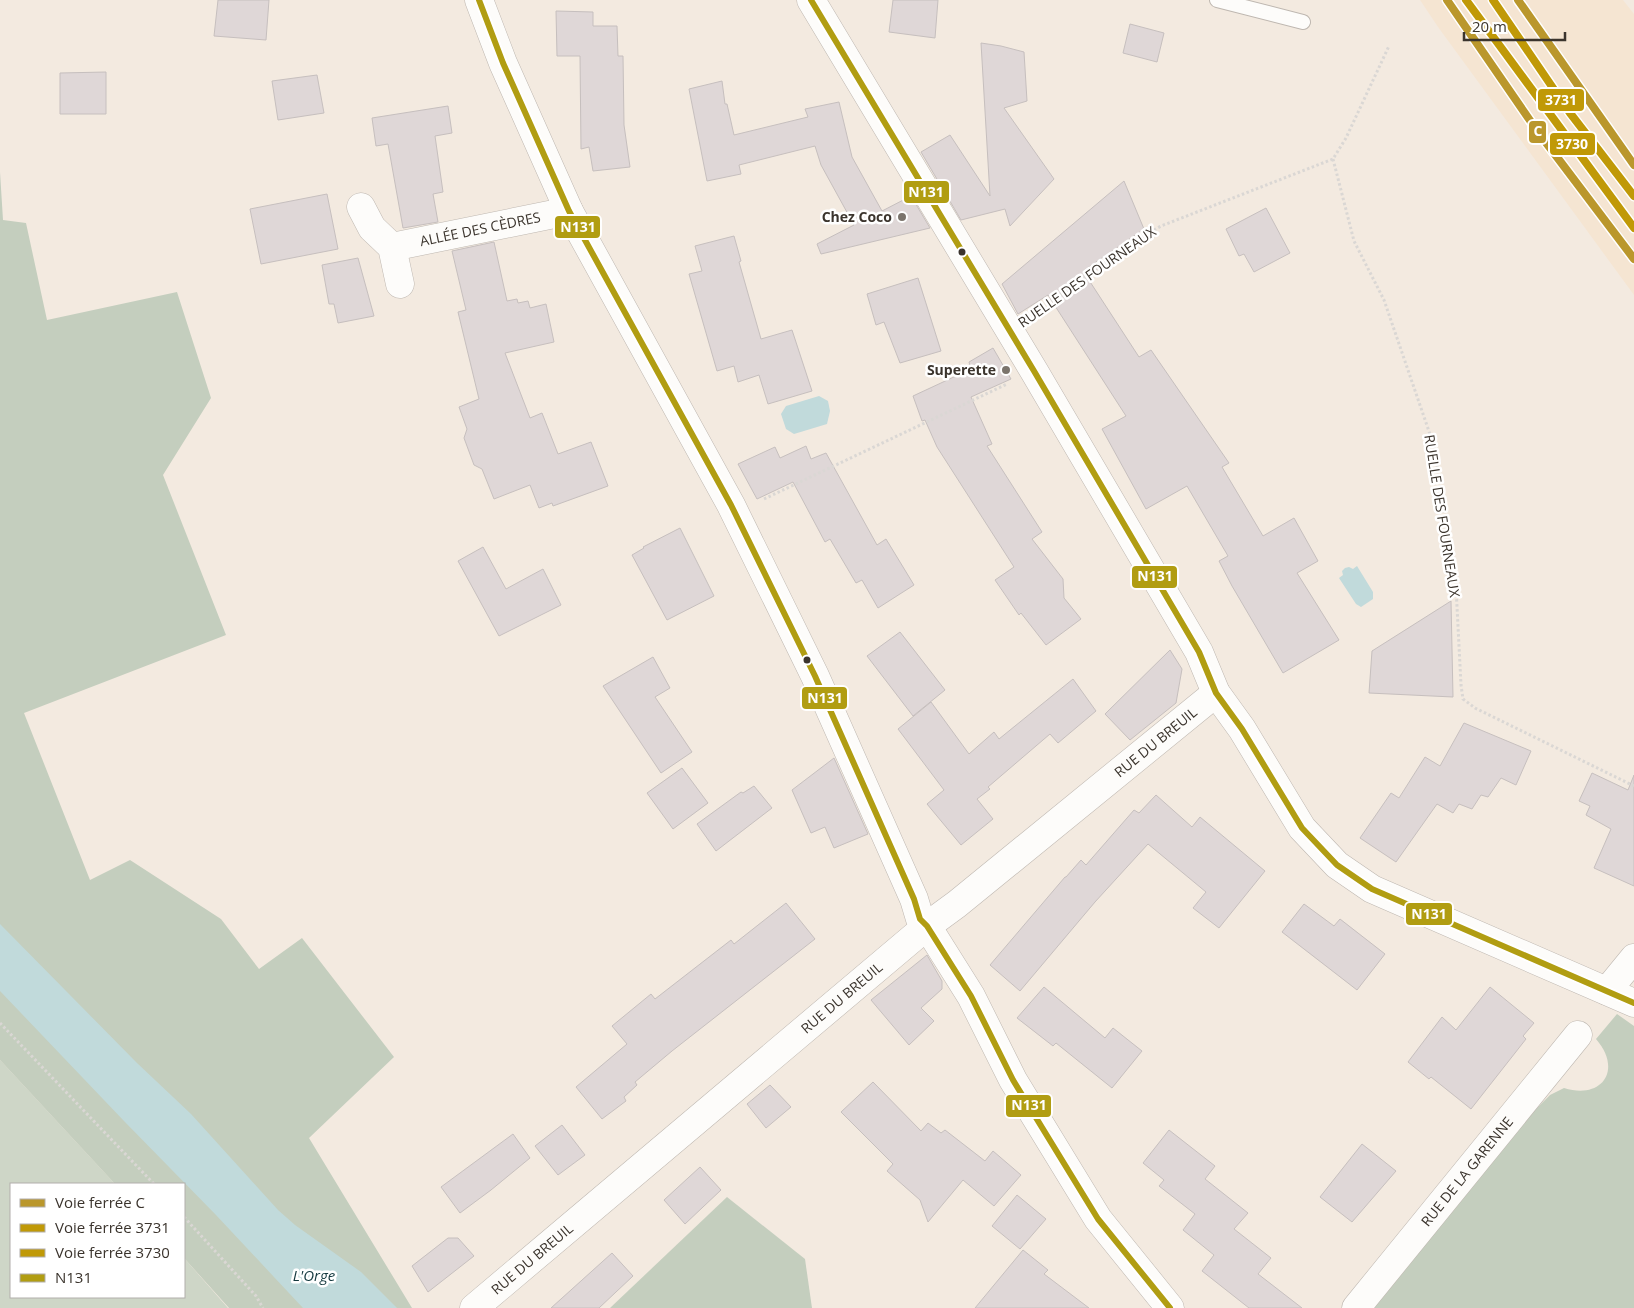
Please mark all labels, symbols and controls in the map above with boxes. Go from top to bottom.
scale bar [1464,10,1565,42]
text: 20 m [1472,16,1507,36]
line badge: 3731 [1537,88,1585,112]
text: 3731 [1545,90,1577,109]
line badge: C [1528,120,1547,144]
text: C [1534,121,1543,140]
line badge: 3730 [1549,132,1596,156]
text: 3730 [1556,134,1588,153]
line badge: N131 [903,180,950,204]
text: N131 [908,182,944,201]
street label: ALLÉE DES CÈDRES [418,207,542,250]
place label: Chez Coco [822,207,892,226]
marker: Chez Coco [896,211,908,223]
line badge: N131 [554,215,601,239]
text: N131 [560,217,596,236]
street label: RUELLE DES FOURNEAUX [1014,221,1160,332]
unlabelled marker [957,247,967,257]
place label: Superette [927,360,996,379]
marker: Superette [1000,364,1012,376]
street label: RUELLE DES FOURNEAUX [1420,433,1465,599]
line badge: N131 [1131,565,1178,589]
text: N131 [1137,566,1173,585]
unlabelled marker [802,655,812,665]
line badge: N131 [801,686,848,710]
text: N131 [807,688,843,707]
street label: RUE DU BREUIL [1110,702,1201,781]
line badge: N131 [1405,902,1453,926]
text: N131 [1411,904,1447,923]
street label: RUE DU BREUIL [797,958,886,1037]
line badge: N131 [1005,1094,1052,1118]
text: N131 [1011,1095,1047,1114]
street label: RUE DE LA GARENNE [1416,1112,1517,1230]
legend [10,1183,185,1298]
text: Voie ferrée C [55,1192,145,1212]
text: Voie ferrée 3731 [55,1217,170,1237]
street label: RUE DU BREUIL [487,1219,577,1299]
text: Voie ferrée 3730 [55,1242,170,1262]
water label: L'Orge [293,1265,336,1285]
text: N131 [55,1267,92,1287]

